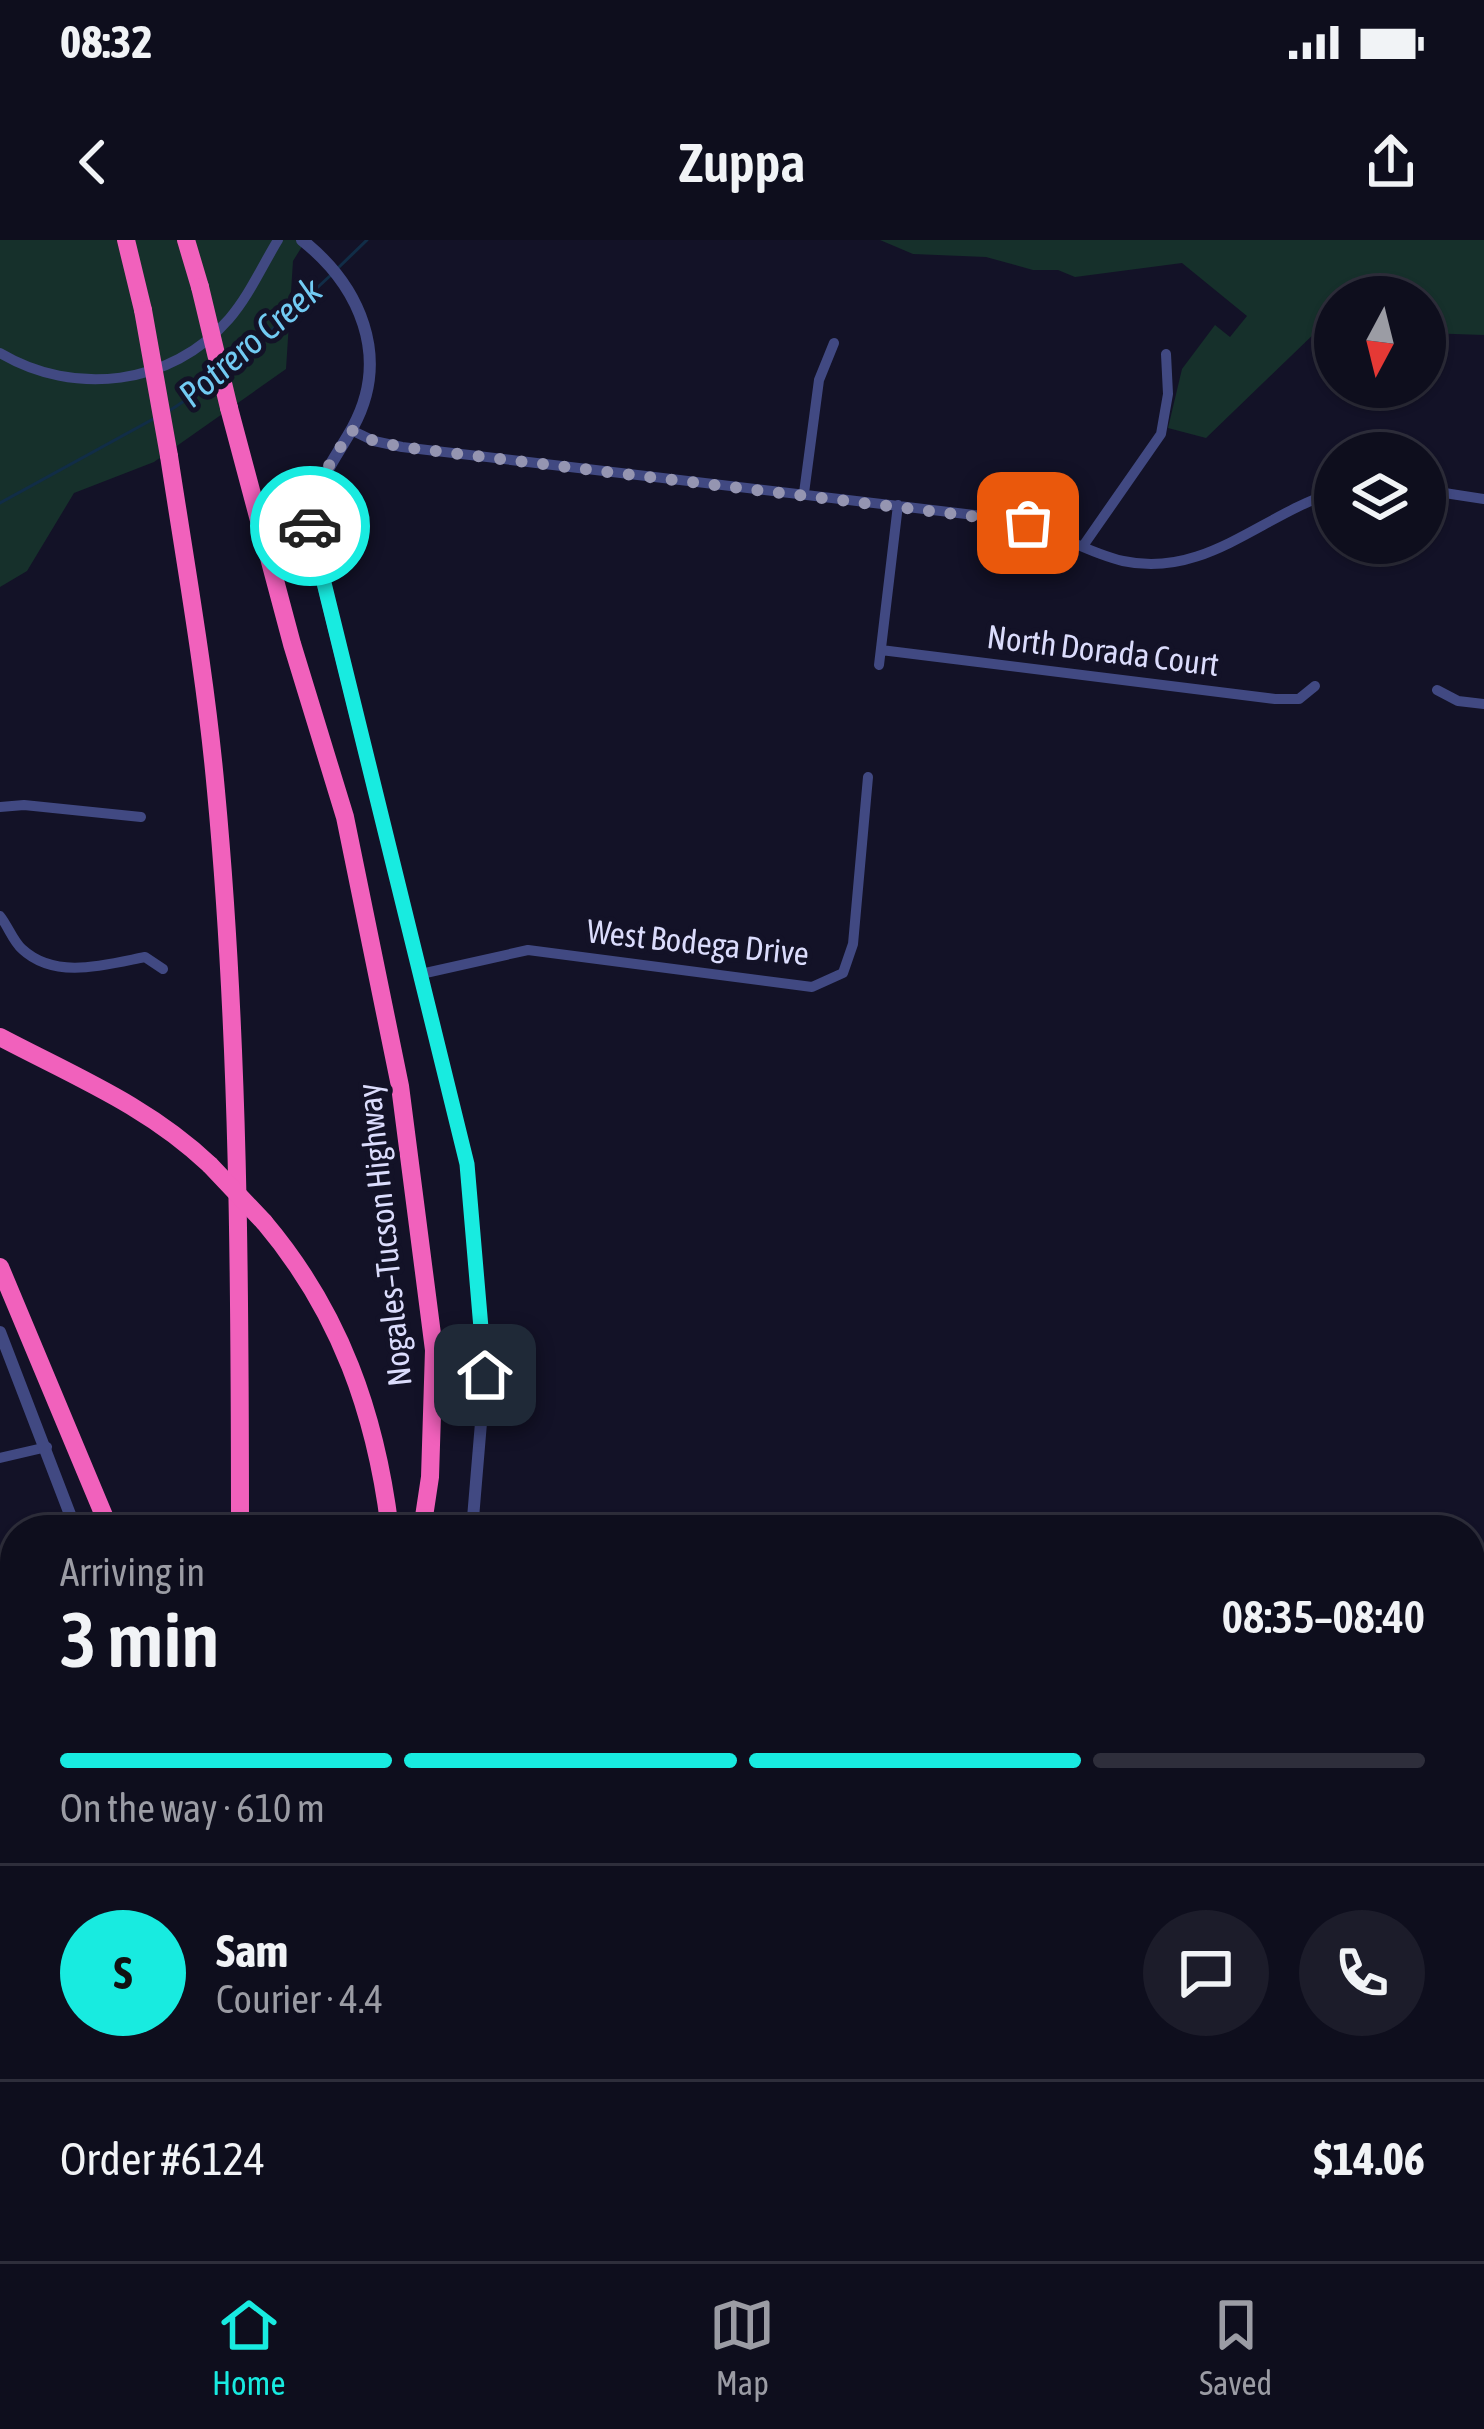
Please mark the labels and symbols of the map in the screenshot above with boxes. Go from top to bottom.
water label: Potrero Creek [170,268,331,415]
north arrow [1314,276,1446,408]
courier [250,466,370,586]
pin [977,472,1079,574]
street label: North Dorada Court [985,617,1221,683]
street label: West Bodega Drive [585,911,811,973]
street label: Nogales–Tucson Highway [349,1082,419,1388]
pin [434,1324,536,1426]

